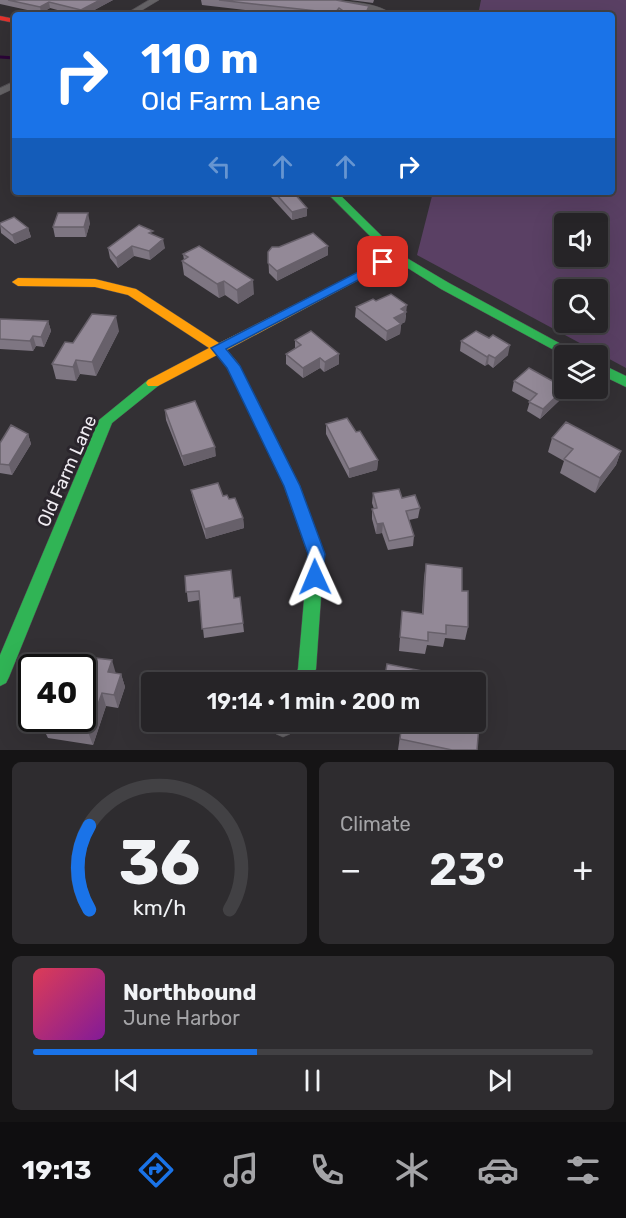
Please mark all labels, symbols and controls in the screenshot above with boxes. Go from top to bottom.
text: 110 m [141,34,259,84]
icon: right [42,36,120,114]
text: Old Farm Lane [141,85,321,117]
icon: left [203,150,236,183]
icon: ahead [266,150,299,183]
icon: ahead [329,150,362,183]
icon: right [392,150,425,183]
map controls [554,213,608,399]
button: sound [554,213,608,267]
pin [357,236,408,287]
icon: arrive [366,245,399,278]
button: search [554,279,608,333]
button: layers [554,345,608,399]
street label: Old Farm Lane [33,412,101,530]
position arrow [283,545,347,609]
speed limit sign: 40 [18,654,96,732]
text: 19:14 · 1 min · 200 m [207,688,420,715]
text: Climate [340,812,411,836]
text: 36 [119,826,200,900]
text: 23° [429,843,505,896]
text: − [340,850,361,889]
text: + [572,850,593,889]
text: km/h [133,895,186,920]
text: Northbound [123,979,256,1006]
text: June Harbor [123,1006,240,1030]
icon: previous [110,1064,143,1097]
icon: pause [296,1064,329,1097]
icon: next [483,1064,516,1097]
icon: directions [135,1149,177,1191]
icon: music [220,1149,262,1191]
icon: phone [306,1149,348,1191]
icon: climate [391,1149,433,1191]
icon: car [477,1149,519,1191]
icon: filters [562,1149,604,1191]
text: 19:13 [22,1154,92,1186]

